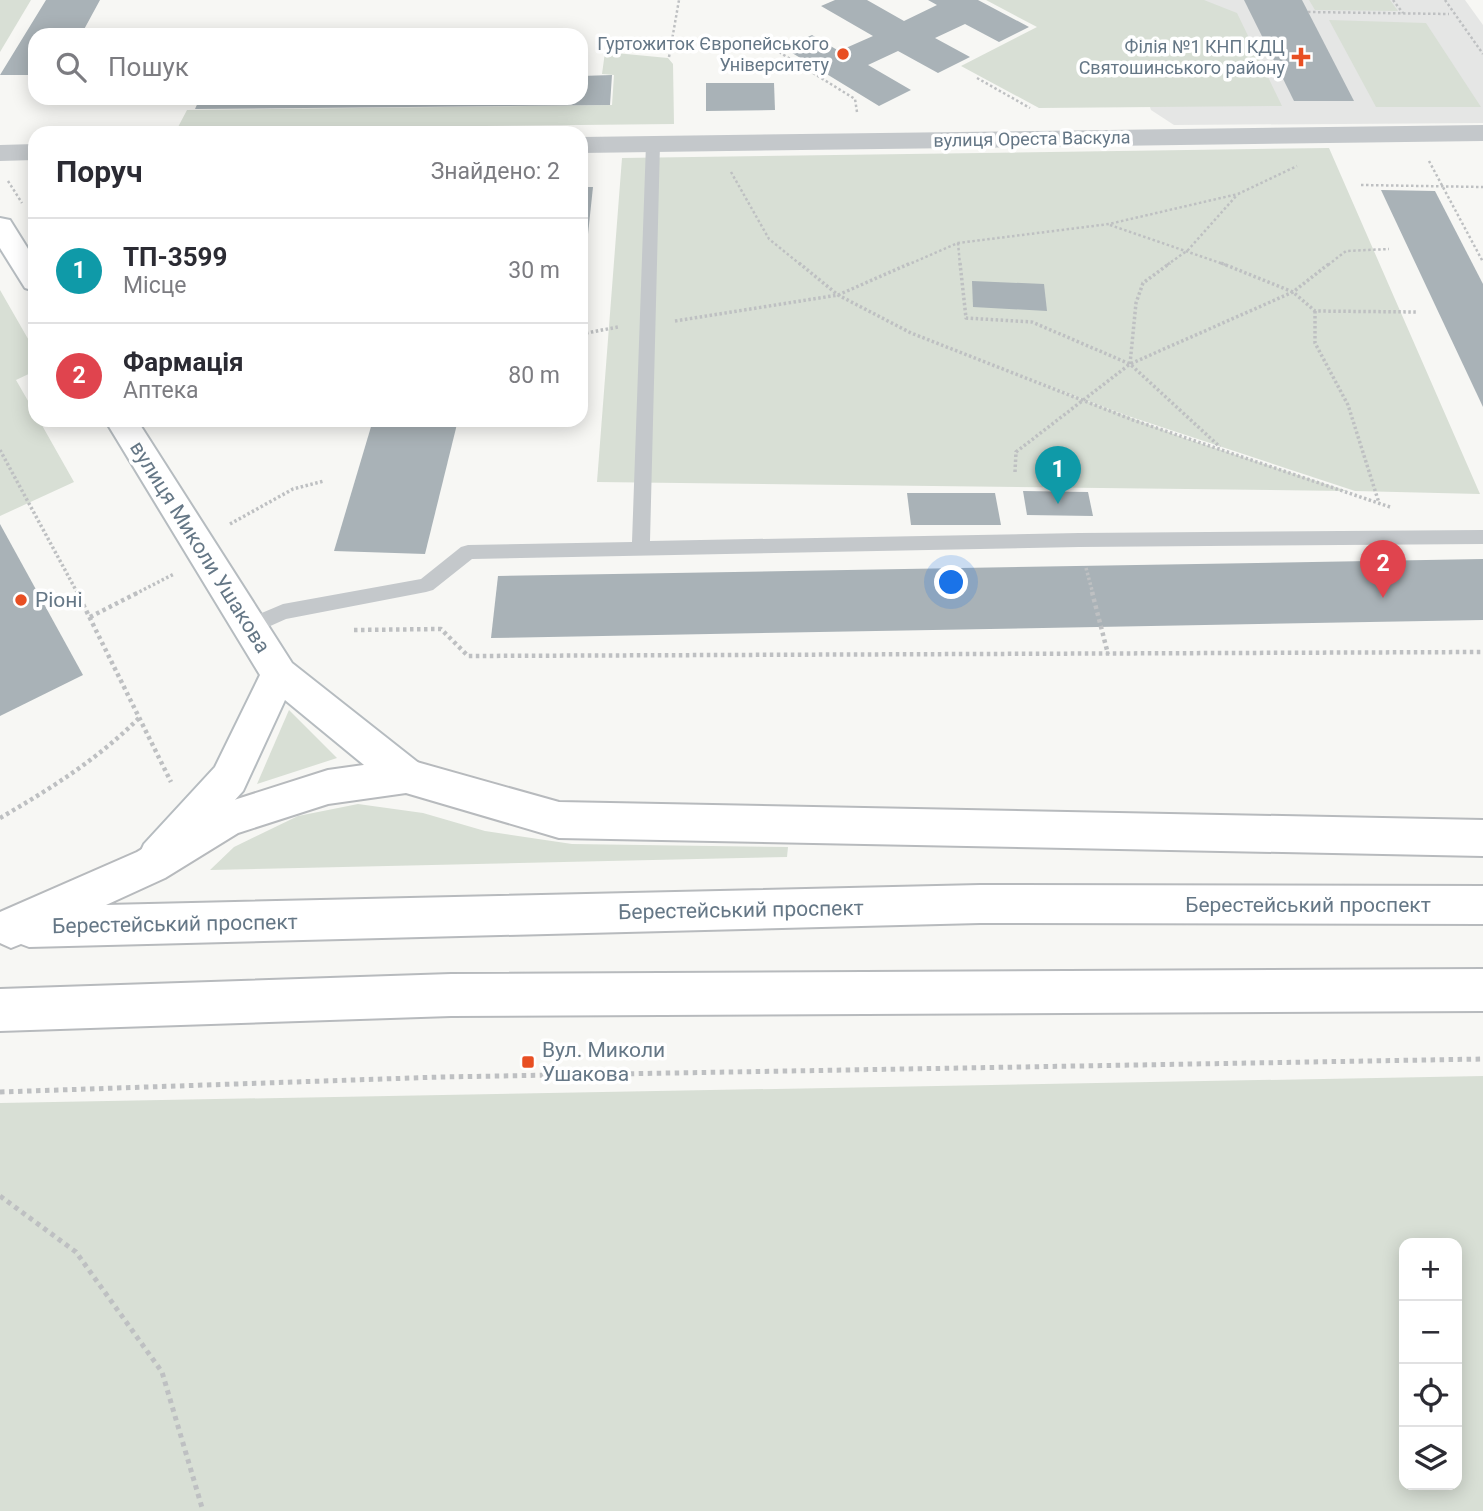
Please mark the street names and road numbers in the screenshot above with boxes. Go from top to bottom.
street label: вулиця Ореста Васкула [933,126,1131,151]
street label: вулиця Миколи Ушакова [125,437,275,657]
street label: Берестейський проспект [1185,893,1431,917]
street label: Берестейський проспект [618,896,864,924]
street label: Берестейський проспект [52,910,298,938]

